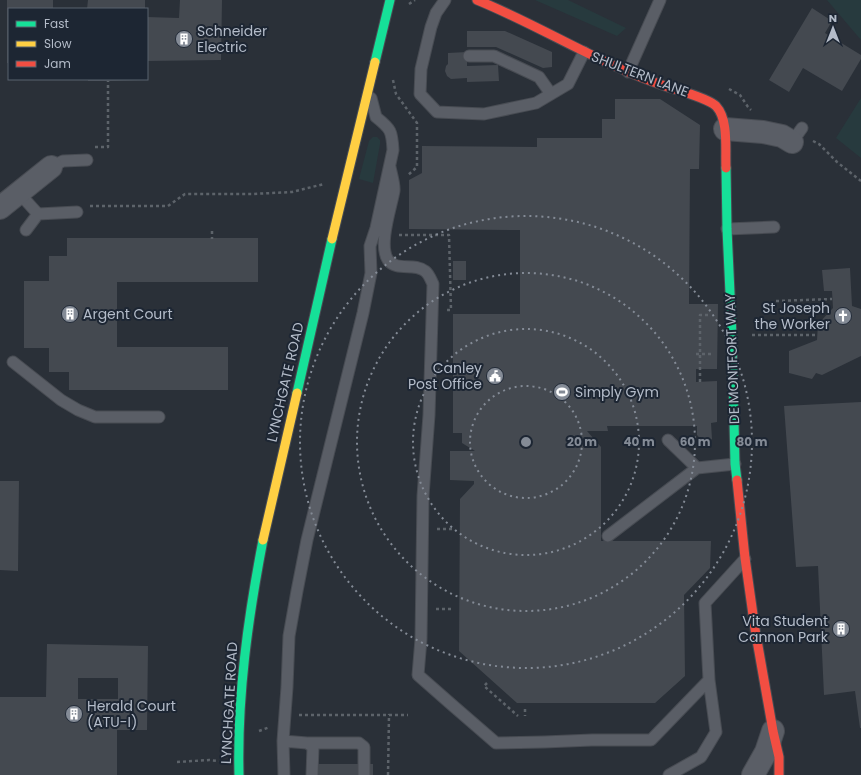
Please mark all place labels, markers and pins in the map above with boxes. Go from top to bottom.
place label: Schneider Electric [197,21,267,57]
building icon: Schneider Electric [174,29,194,49]
place label: St Joseph the Worker [755,298,830,334]
building icon: Argent Court [60,304,80,324]
place label: Argent Court [83,304,173,324]
church icon: St Joseph the Worker [833,306,853,326]
place label: Canley Post Office [408,358,482,394]
public building icon: Canley Post Office [485,366,505,386]
sports icon: Simply Gym [552,382,572,402]
place label: Simply Gym [575,382,659,402]
centre of rings [519,435,533,449]
place label: Vita Student Cannon Park [738,611,829,647]
building icon: Vita Student Cannon Park [831,619,851,639]
place label: Herald Court (ATU-I) [87,696,176,732]
building icon: Herald Court (ATU-I) [64,704,84,724]

